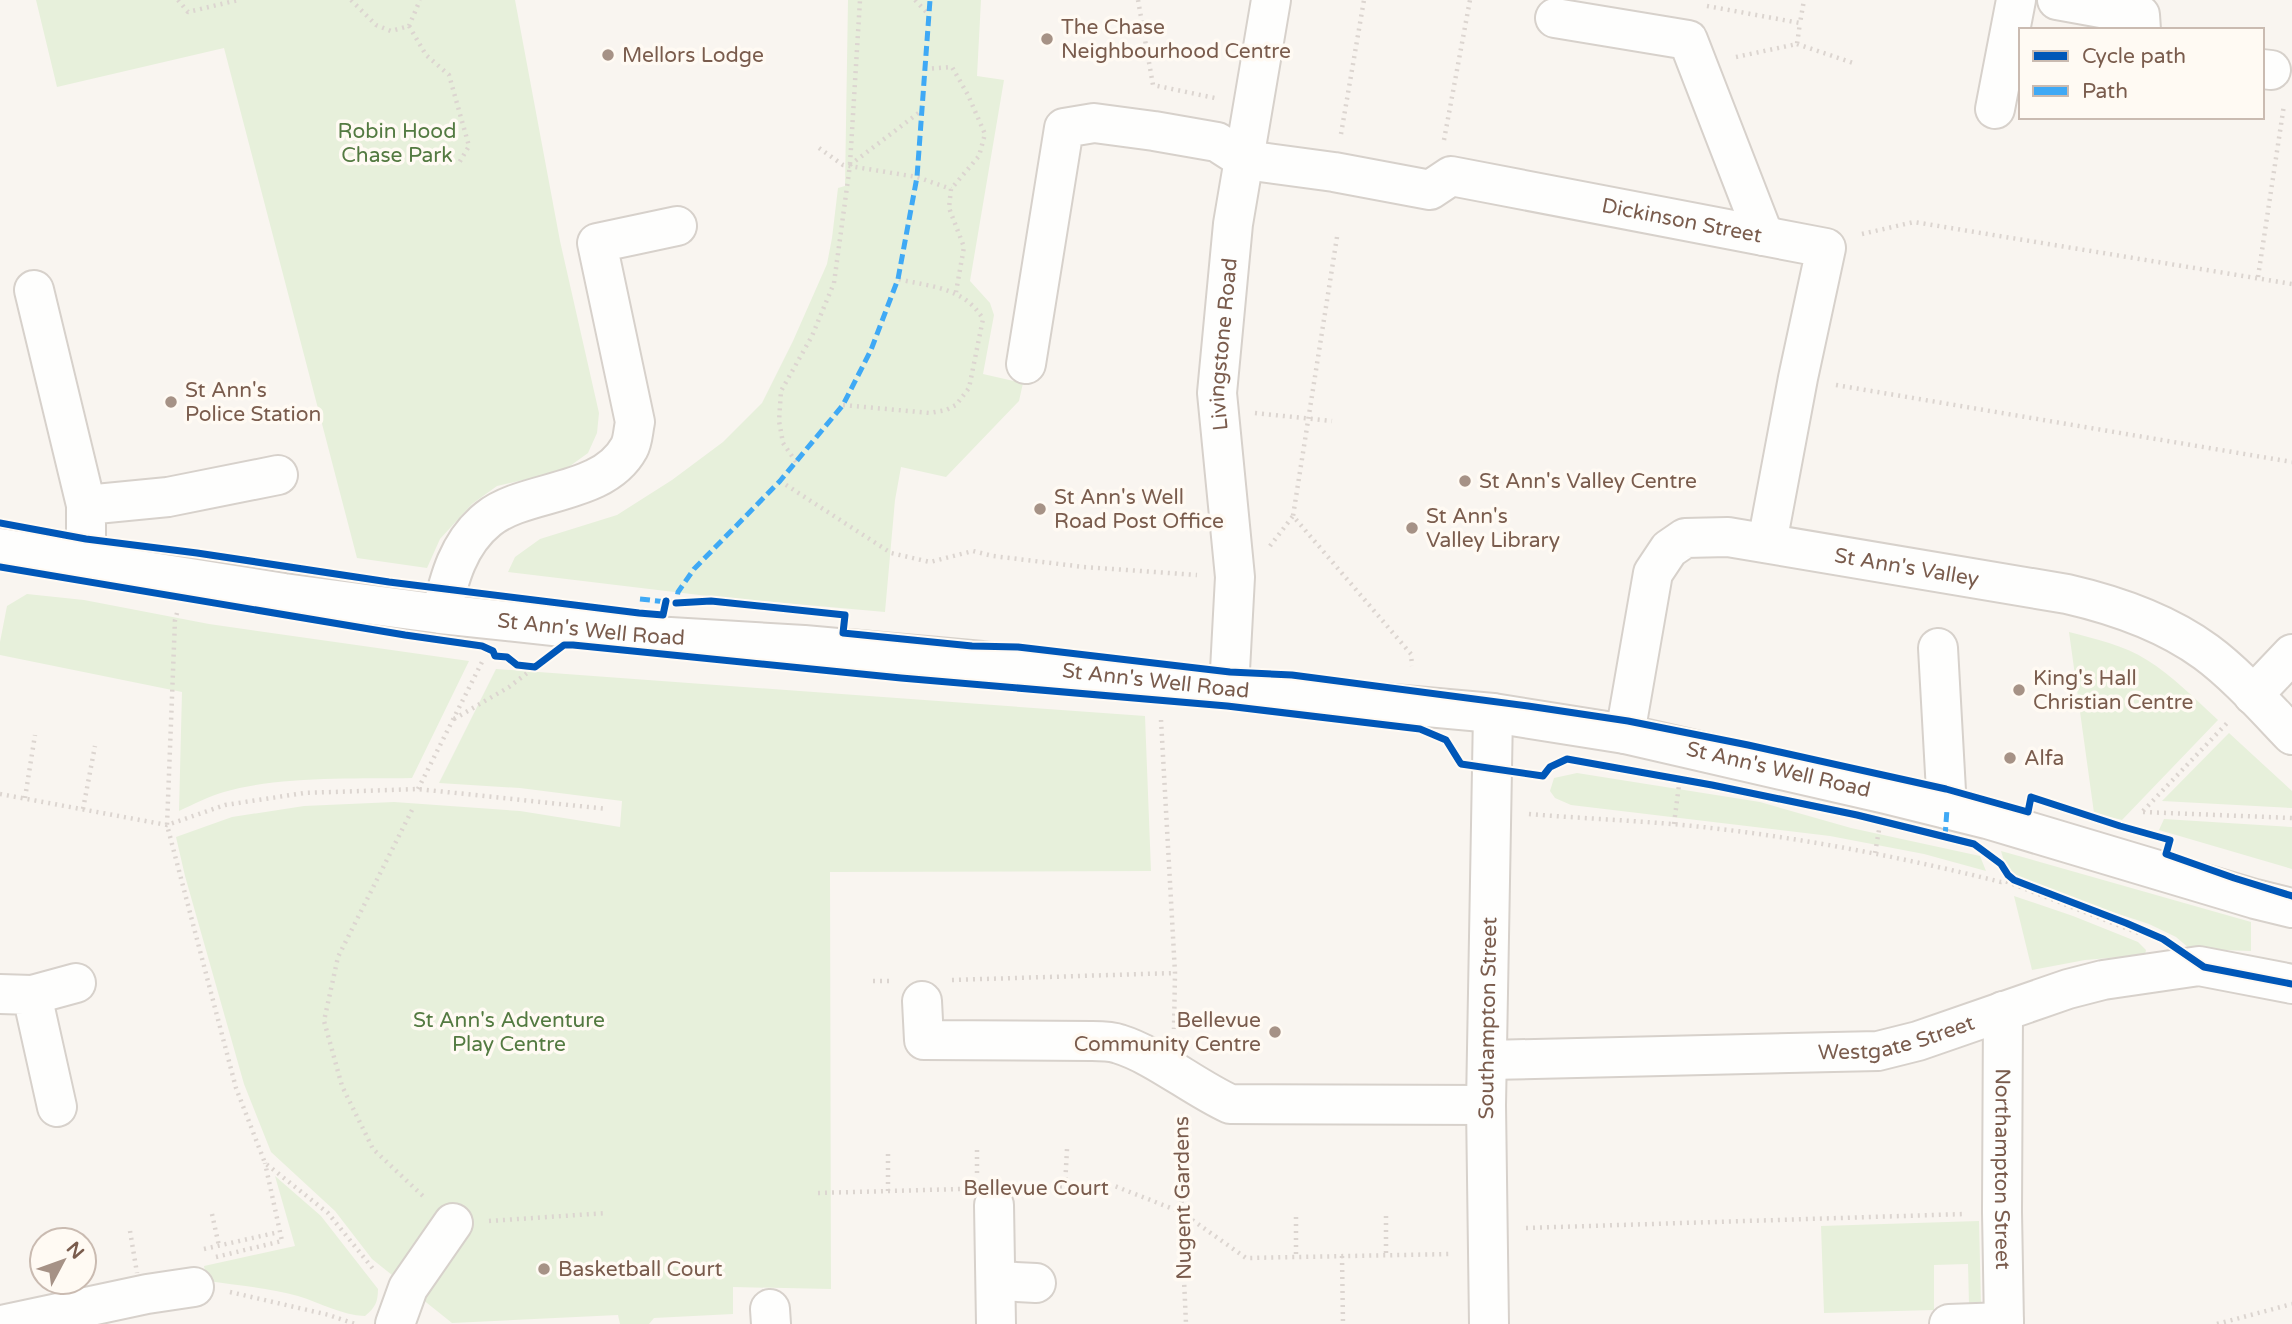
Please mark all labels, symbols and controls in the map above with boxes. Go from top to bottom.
place label: The Chase Neighbourhood Centre [1061,15,1291,64]
legend [2019,28,2264,119]
marker: The Chase Neighbourhood Centre [1039,31,1055,47]
place label: Mellors Lodge [622,43,764,68]
text: Cycle path [2082,44,2186,69]
marker: Mellors Lodge [600,47,616,63]
text: Path [2082,79,2128,104]
park label: Robin Hood Chase Park [338,119,456,168]
street label: Dickinson Street [1600,193,1764,248]
street label: Livingstone Road [1204,257,1242,432]
place label: St Ann's Police Station [185,378,321,427]
marker: St Ann's Police Station [163,394,179,410]
place label: St Ann's Valley Centre [1479,469,1697,494]
marker: St Ann's Valley Centre [1457,473,1473,489]
place label: St Ann's Well Road Post Office [1054,485,1224,534]
marker: St Ann's Well Road Post Office [1032,501,1048,517]
place label: St Ann's Valley Library [1426,504,1560,553]
marker: St Ann's Valley Library [1404,520,1420,536]
street label: St Ann's Valley [1833,543,1981,592]
street label: St Ann's Well Road [496,608,686,650]
street label: St Ann's Well Road [1061,658,1251,703]
place label: King's Hall Christian Centre [2033,666,2193,715]
marker: King's Hall Christian Centre [2011,682,2027,698]
street label: St Ann's Well Road [1684,736,1873,803]
place label: Alfa [2024,746,2064,771]
marker: Alfa [2002,750,2018,766]
street label: Southampton Street [1473,917,1502,1119]
park label: St Ann's Adventure Play Centre [413,1008,605,1057]
place label: Bellevue Community Centre [1074,1008,1261,1057]
street label: Westgate Street [1818,1010,1978,1065]
marker: Bellevue Community Centre [1267,1024,1283,1040]
street label: Northampton Street [1989,1068,2016,1270]
street label: Nugent Gardens [1169,1116,1197,1280]
street label: Bellevue Court [963,1176,1109,1201]
north arrow [28,1226,98,1296]
text: N [62,1238,88,1263]
place label: Basketball Court [558,1257,722,1282]
marker: Basketball Court [536,1261,552,1277]

